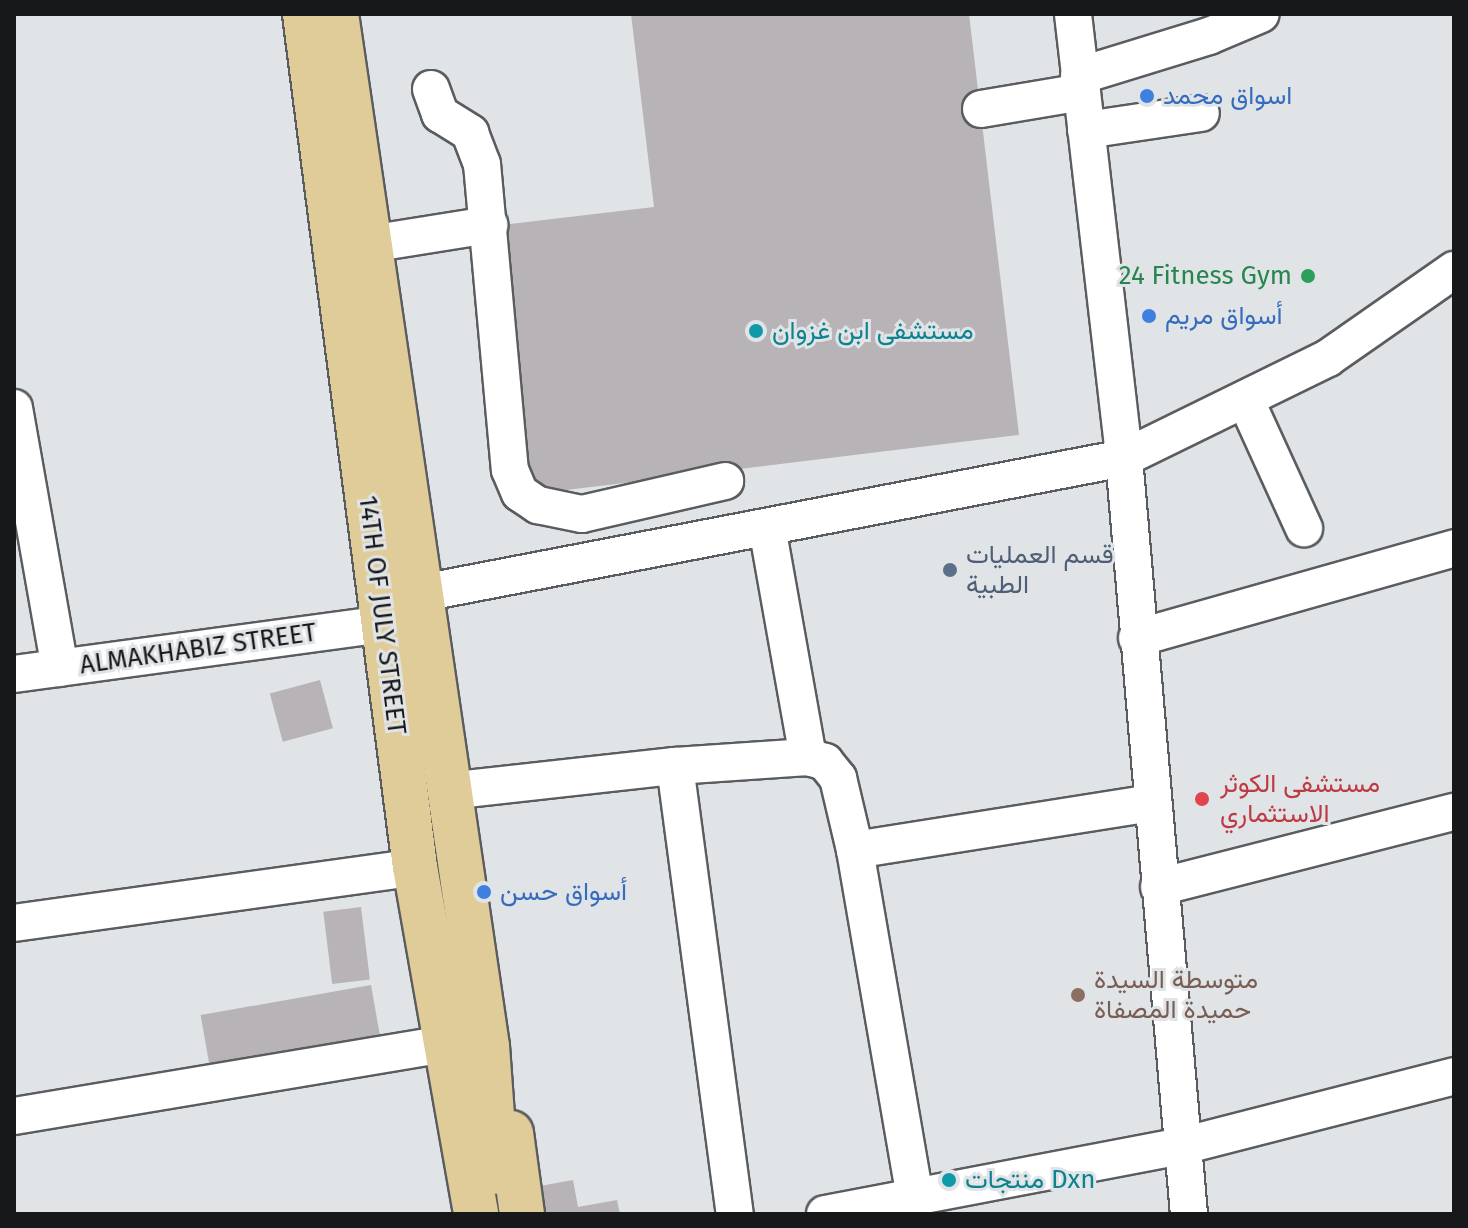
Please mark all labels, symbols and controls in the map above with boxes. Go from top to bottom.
place label: اسواق محمد [1163,80,1292,112]
marker: اسواق محمد [1138,87,1156,105]
place label: 24 Fitness Gym [1119,260,1292,292]
marker: 24 Fitness Gym [1299,267,1317,285]
place label: أسواق مريم [1165,300,1283,332]
marker: أسواق مريم [1140,307,1158,325]
place label: مستشفى ابن غزوان [772,315,974,347]
marker: مستشفى ابن غزوان [747,322,765,340]
street label: 14TH OF JULY STREET [352,494,412,736]
place label: قسم العمليات الطبية [966,539,1114,600]
marker: قسم العمليات الطبية [941,561,959,579]
street label: ALMAKHABIZ STREET [78,617,318,681]
place label: مستشفى الكوثر الاستثماري [1220,768,1380,830]
marker: مستشفى الكوثر الاستثماري [1191,788,1213,810]
place label: أسواق حسن [500,876,627,908]
marker: أسواق حسن [475,883,493,901]
place label: متوسطة السيدة حميدة المصفاة [1094,964,1258,1026]
marker: متوسطة السيدة حميدة المصفاة [1069,986,1087,1004]
place label: منتجات Dxn [965,1164,1095,1196]
marker: منتجات Dxn [940,1171,958,1189]

